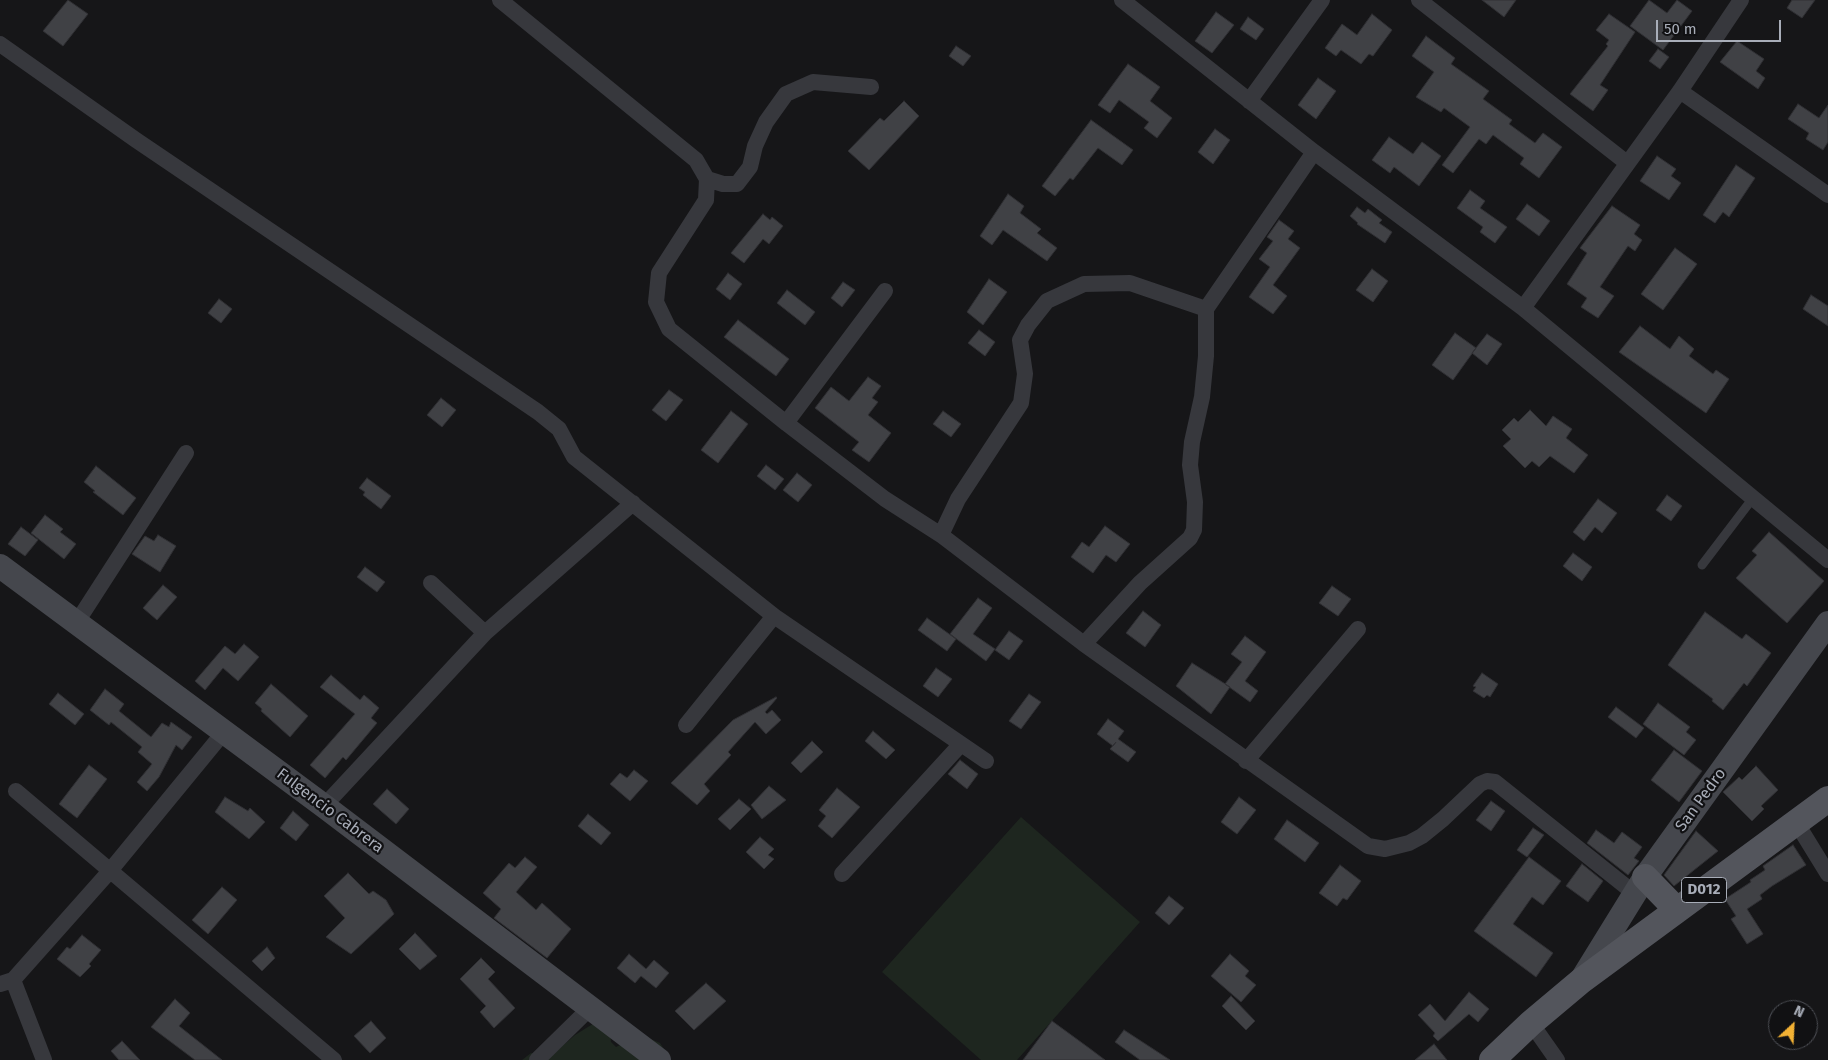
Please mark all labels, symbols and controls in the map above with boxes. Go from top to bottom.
scale bar [1658,10,1783,42]
text: 50 m [1664,20,1697,38]
street label: Fulgencio Cabrera [273,765,387,857]
street label: San Pedro [1672,765,1730,835]
road number: D012 [1682,878,1726,902]
north arrow [1768,1000,1818,1050]
text: N [1791,1002,1807,1022]

